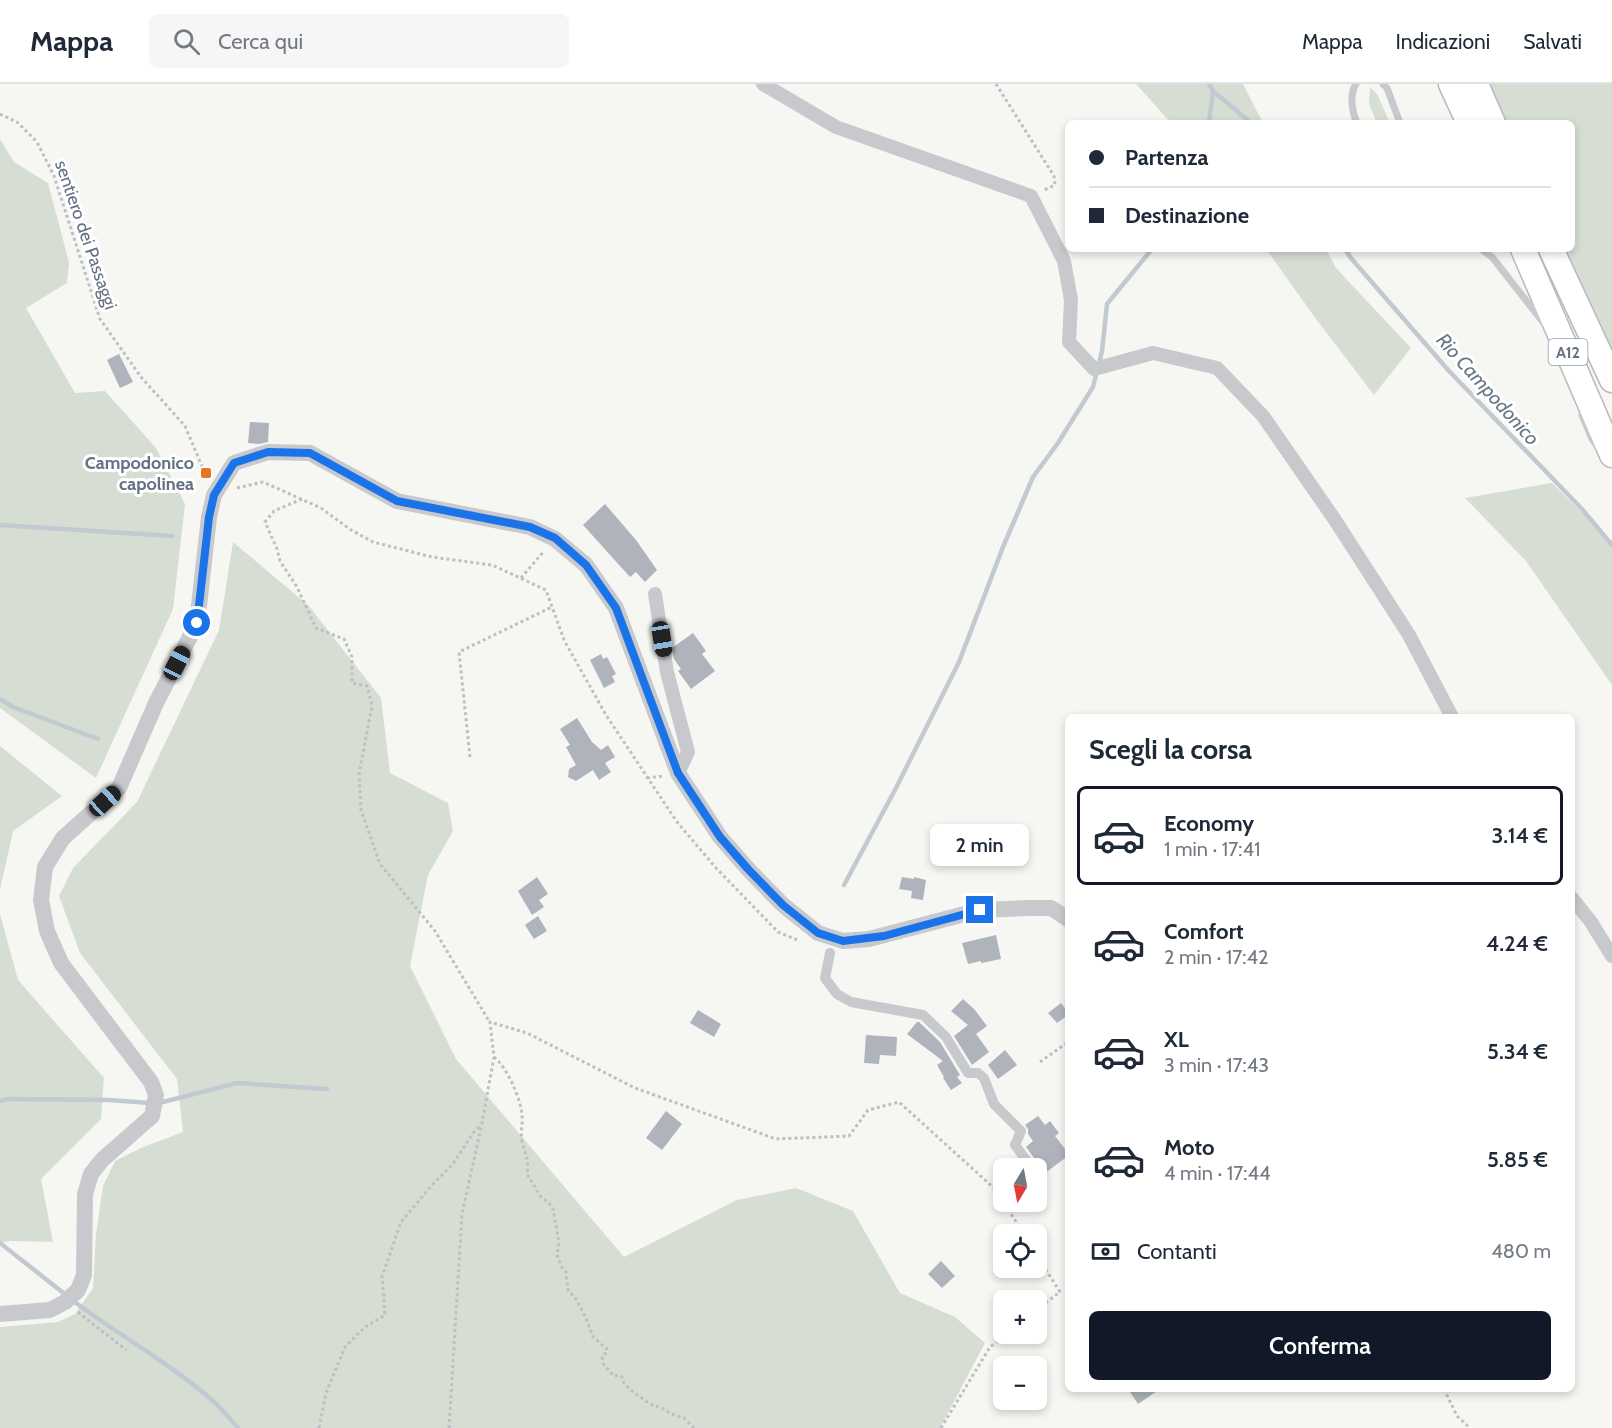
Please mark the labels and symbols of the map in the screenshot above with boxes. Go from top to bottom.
street label: sentiero dei Passaggi [50,157,122,313]
water label: Rio Campodonico [1431,328,1545,450]
road number: A12 [1548,339,1588,365]
place label: Campodonico capolinea [85,452,194,495]
marker: Campodonico capolinea [199,466,213,480]
route start [183,609,210,636]
car [650,620,674,658]
car [161,643,193,683]
car [86,782,124,820]
callout: 2 min [930,823,1030,865]
route end [966,896,993,923]
north arrow [993,1158,1047,1212]

